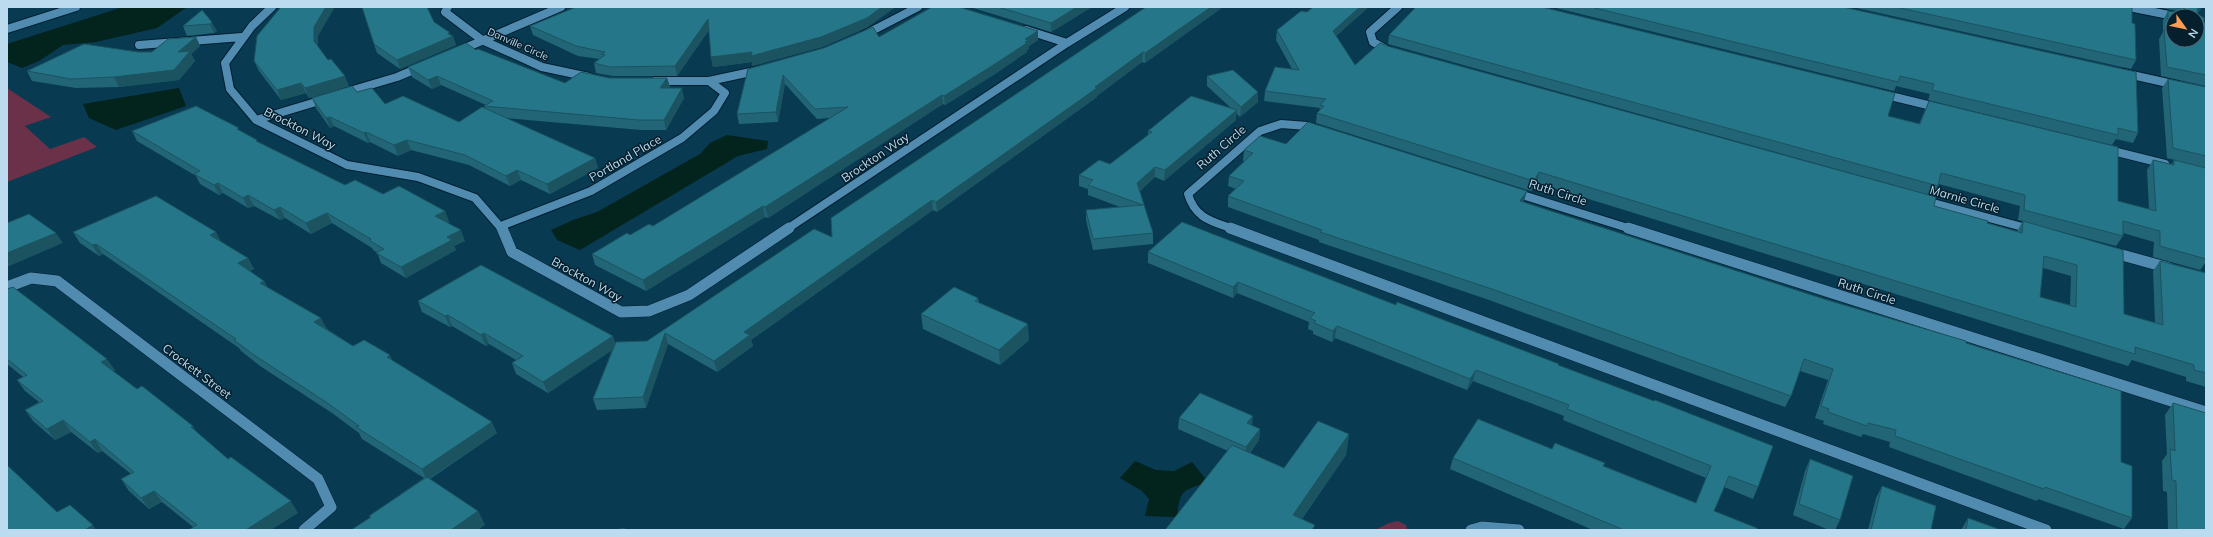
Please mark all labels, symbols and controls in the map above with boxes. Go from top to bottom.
north arrow [2165,8,2205,48]
street label: Danville Circle [486,25,550,63]
text: N [2185,26,2202,41]
street label: Brockton Way [262,103,339,153]
street label: Ruth Circle [1193,122,1249,172]
street label: Brockton Way [838,128,912,185]
street label: Portland Place [586,131,664,185]
street label: Ruth Circle [1527,176,1589,208]
street label: Marnie Circle [1928,182,2002,216]
street label: Brockton Way [549,253,626,305]
street label: Ruth Circle [1836,275,1898,307]
street label: Crockett Street [160,340,234,402]

